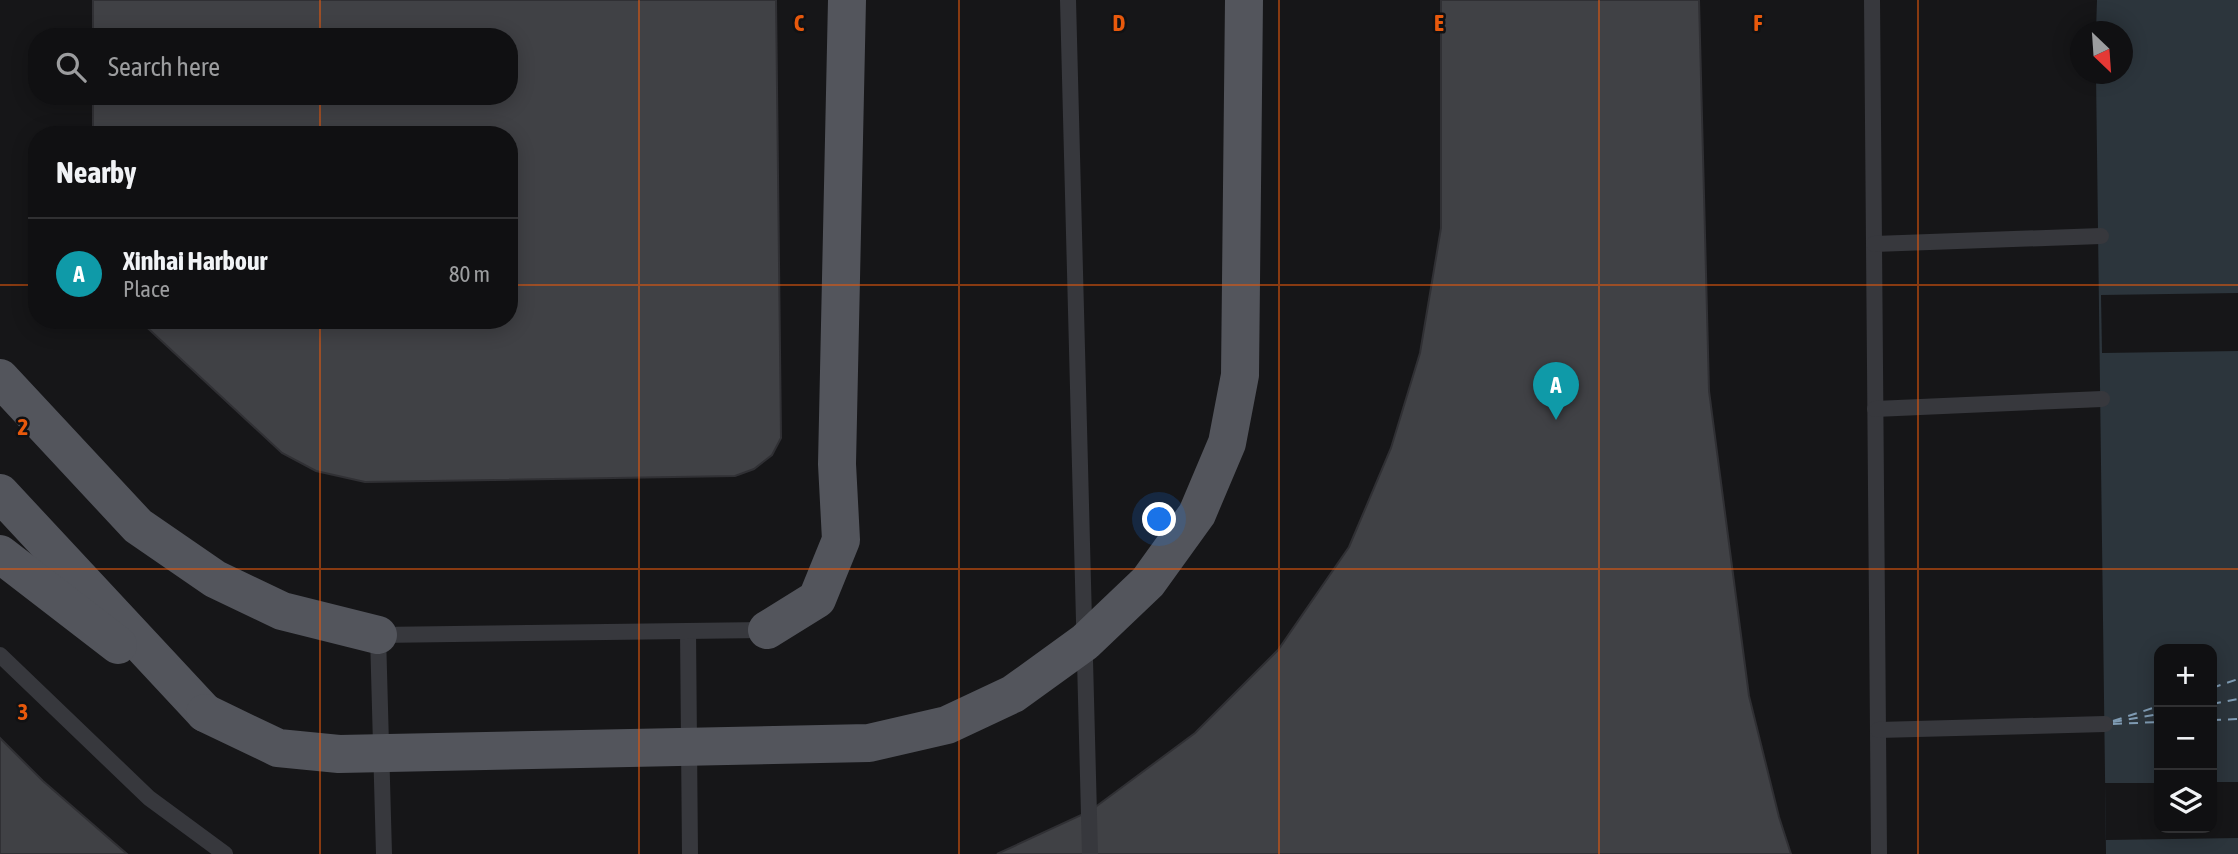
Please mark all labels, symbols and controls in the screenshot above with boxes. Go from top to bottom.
text: C [794,10,805,36]
text: D [1113,10,1126,36]
text: E [1434,10,1444,36]
text: F [1753,10,1763,36]
north arrow [2070,21,2133,84]
search box [28,28,518,105]
icon: search [52,48,90,86]
text: Search here [108,52,220,82]
text: Nearby [56,155,136,189]
text: Xinhai Harbour [123,246,267,276]
text: A [73,261,85,287]
text: 80 m [449,261,490,287]
text: Place [123,276,170,302]
pin: A [1533,362,1579,420]
text: 2 [18,414,28,440]
your location [1142,502,1176,536]
map controls [2154,644,2217,833]
button: + [2154,644,2217,707]
text: 3 [18,699,28,725]
button: − [2154,707,2217,770]
button: layers [2154,770,2217,833]

